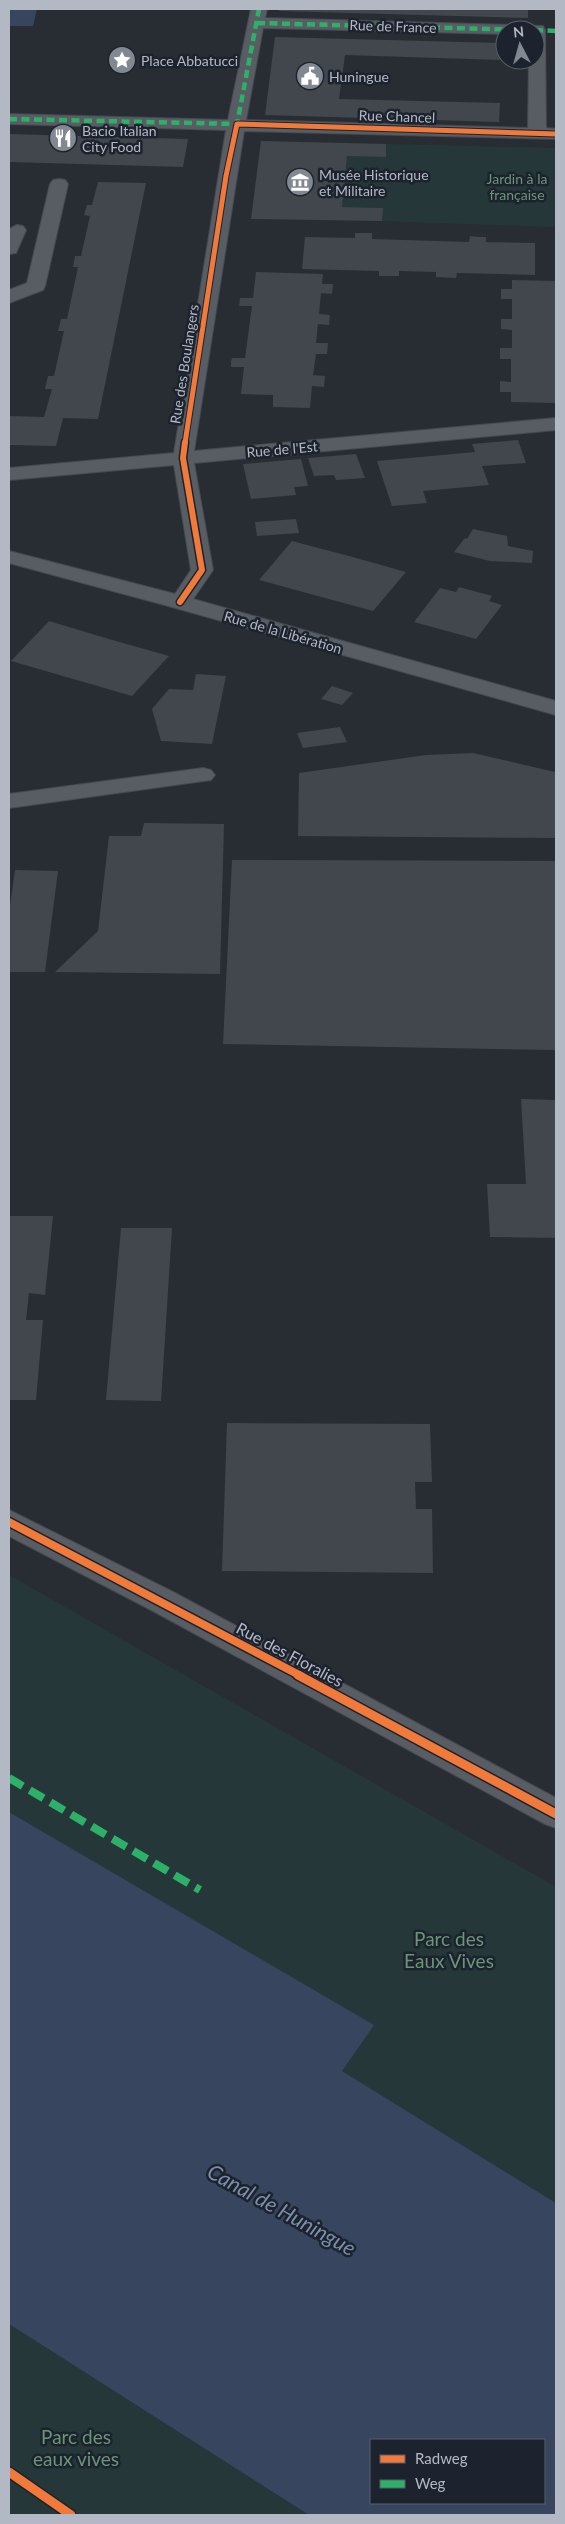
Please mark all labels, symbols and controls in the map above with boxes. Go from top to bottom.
street label: Rue de France [349,16,437,36]
north arrow [495,20,545,70]
text: N [512,23,525,41]
place icon: Place Abbatucci [107,45,137,75]
place label: Place Abbatucci [141,52,238,69]
public building icon: Huningue [295,61,325,91]
place label: Huningue [329,68,389,85]
street label: Rue Chancel [358,106,436,126]
place label: Bacio Italian City Food [82,122,157,155]
restaurant icon: Bacio Italian City Food [48,123,78,153]
place label: Musée Historique et Militaire [319,166,429,199]
museum icon: Musée Historique et Militaire [285,167,315,197]
park label: Jardin à la française [487,170,547,203]
street label: Rue des Boulangers [166,303,202,425]
street label: Rue de l'Est [246,437,318,461]
street label: Rue de la Libération [222,607,344,657]
street label: Rue des Floralies [233,1618,347,1690]
park label: Parc des Eaux Vives [404,1927,494,1972]
water label: Canal de Huningue [204,2158,360,2260]
park label: Parc des eaux vives [33,2425,119,2470]
legend [370,2439,545,2504]
text: Radweg [415,2449,468,2467]
text: Weg [415,2474,446,2492]

